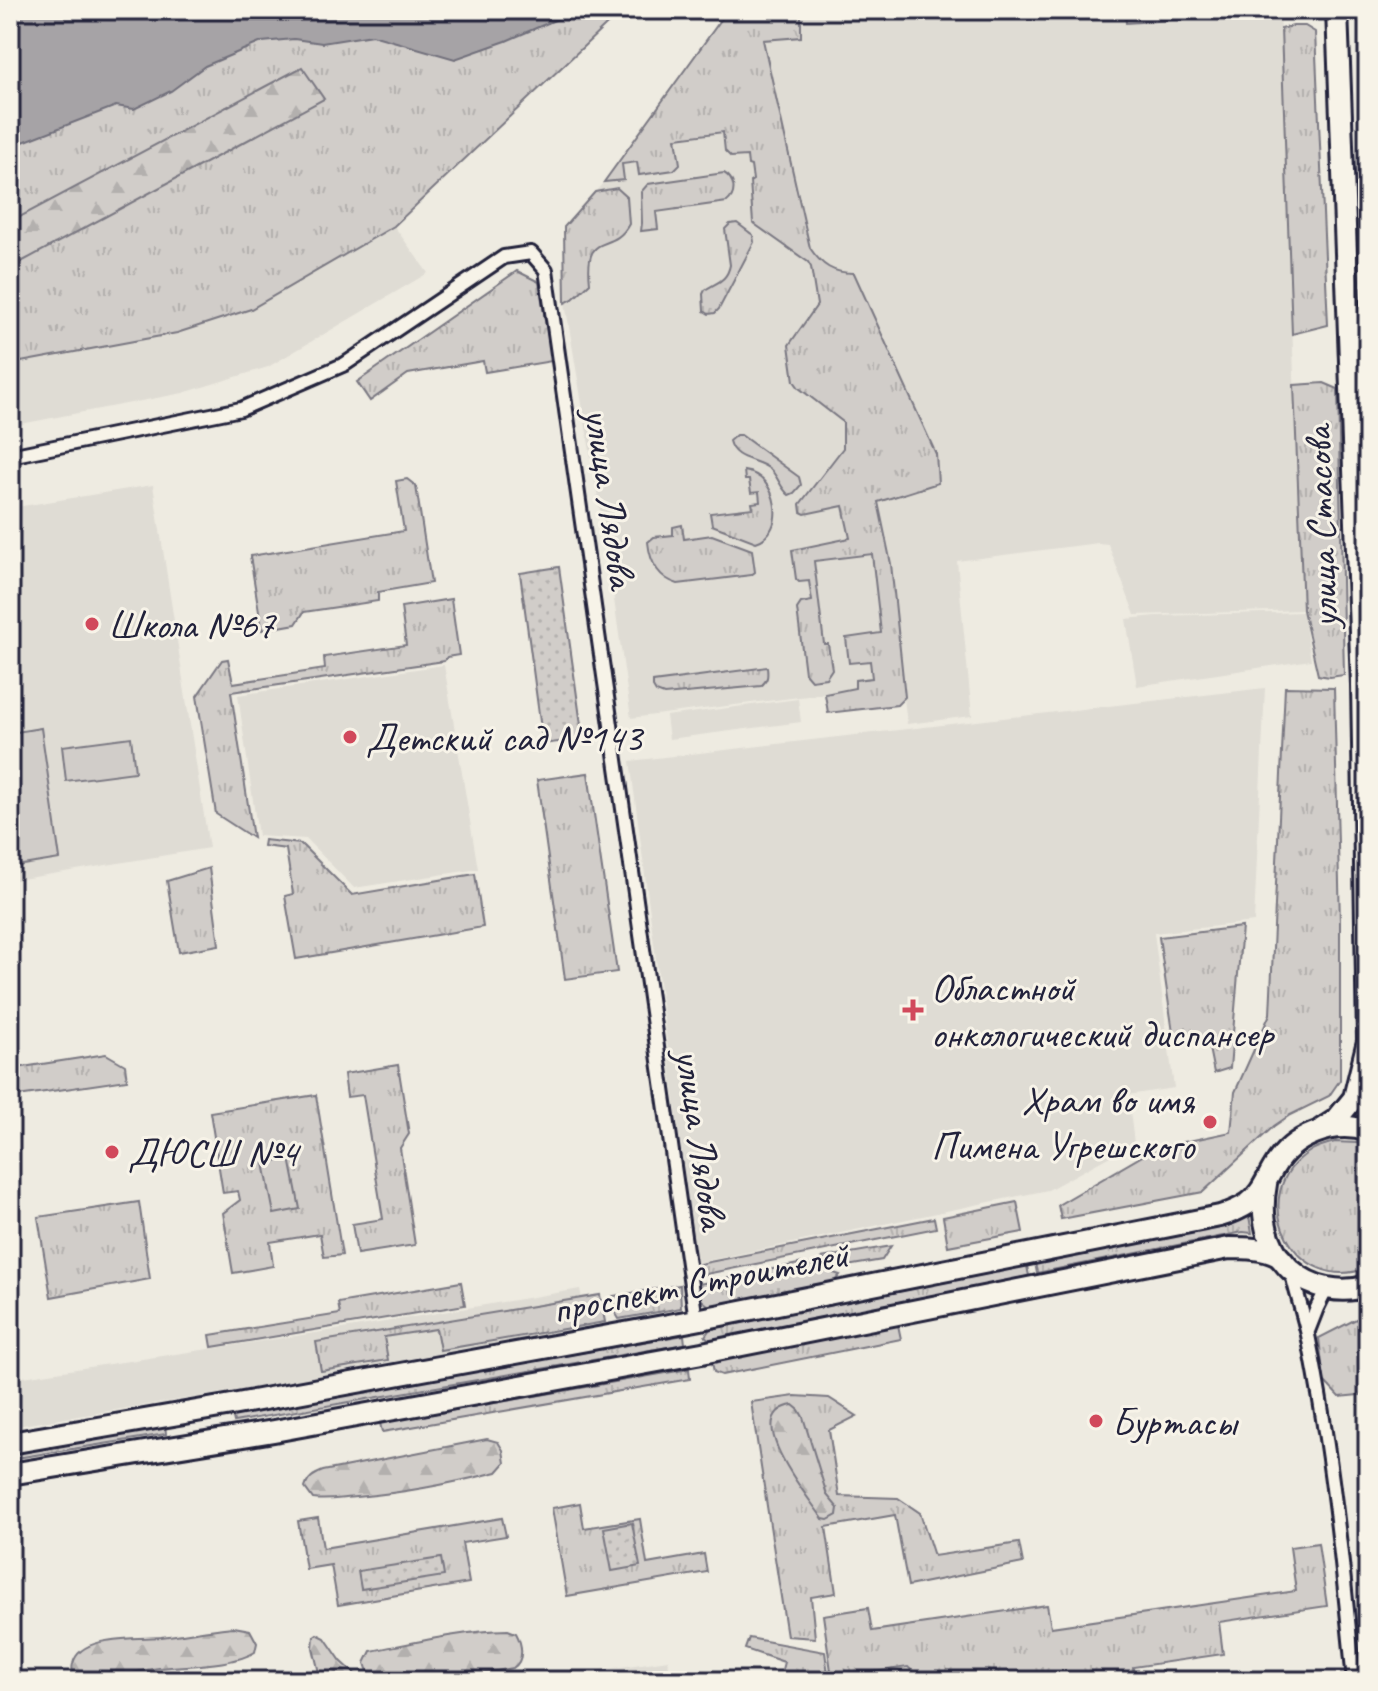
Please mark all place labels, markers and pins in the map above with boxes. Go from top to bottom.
place label: Школа №67 [108,600,277,650]
marker: Школа №67 [83,615,101,633]
place label: Детский сад №143 [366,713,645,763]
marker: Детский сад №143 [341,728,359,746]
place label: Областной онкологический диспансер [931,963,1276,1059]
marker: Областной онкологический диспансер [902,999,924,1021]
place label: Храм во имя Пимена Угрешского [931,1075,1196,1171]
marker: Храм во имя Пимена Угрешского [1201,1113,1219,1131]
place label: ДЮСШ №4 [128,1128,302,1178]
marker: ДЮСШ №4 [103,1143,121,1161]
place label: Буртасы [1112,1397,1239,1447]
marker: Буртасы [1087,1412,1105,1430]

